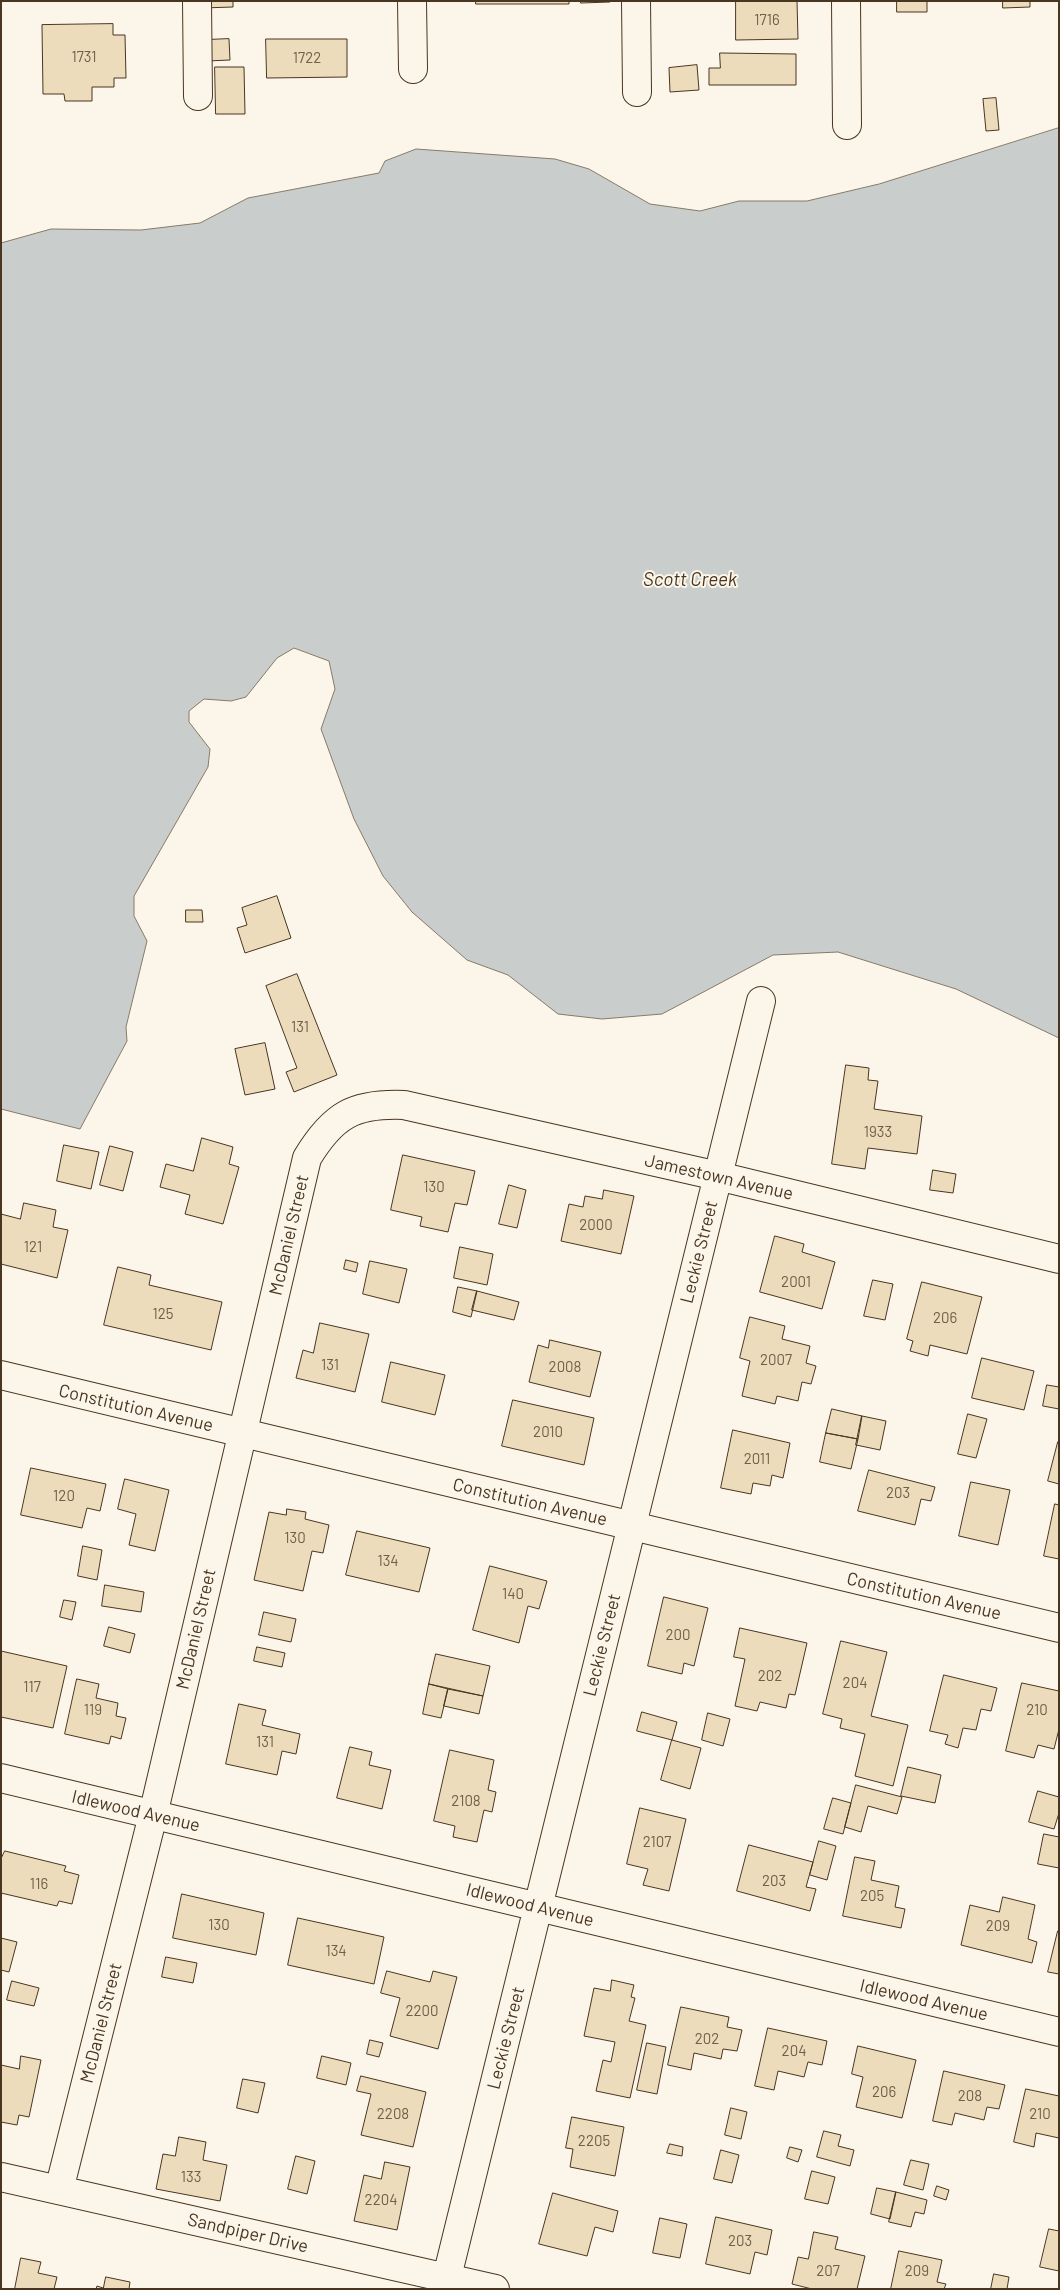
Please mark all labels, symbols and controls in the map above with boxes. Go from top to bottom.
house number: 1716 [754,11,780,29]
house number: 1731 [71,48,97,66]
house number: 1722 [293,49,321,67]
water label: Scott Creek [643,569,737,591]
house number: 131 [291,1018,309,1036]
house number: 1933 [864,1123,892,1141]
street label: Jamestown Avenue [643,1149,795,1205]
street label: McDaniel Street [265,1173,313,1297]
house number: 130 [423,1178,445,1196]
street label: Leckie Street [676,1198,722,1306]
house number: 2000 [579,1216,613,1234]
house number: 121 [24,1238,42,1256]
house number: 2001 [781,1273,811,1291]
house number: 125 [153,1305,173,1323]
house number: 206 [933,1309,957,1327]
house number: 2007 [760,1351,792,1369]
house number: 131 [321,1356,339,1374]
house number: 2008 [549,1358,581,1376]
street label: Constitution Avenue [57,1380,215,1436]
house number: 2010 [533,1423,563,1441]
house number: 2011 [744,1450,770,1468]
street label: Constitution Avenue [451,1474,609,1530]
house number: 203 [886,1484,910,1502]
house number: 120 [53,1487,75,1505]
house number: 130 [284,1529,306,1547]
house number: 134 [377,1552,399,1570]
street label: McDaniel Street [172,1567,220,1691]
street label: Constitution Avenue [845,1568,1003,1624]
house number: 140 [502,1585,524,1603]
street label: Leckie Street [579,1591,625,1699]
house number: 200 [666,1626,690,1644]
house number: 202 [758,1667,782,1685]
house number: 204 [843,1674,867,1692]
house number: 117 [23,1678,41,1696]
house number: 119 [84,1701,102,1719]
house number: 210 [1026,1701,1048,1719]
house number: 131 [256,1733,274,1751]
street label: Idlewood Avenue [70,1786,202,1836]
house number: 2108 [451,1792,481,1810]
house number: 2107 [643,1833,671,1851]
house number: 203 [762,1872,786,1890]
house number: 116 [30,1875,48,1893]
street label: Idlewood Avenue [464,1879,596,1931]
house number: 205 [860,1887,884,1905]
house number: 130 [208,1916,230,1934]
house number: 209 [986,1917,1010,1935]
house number: 134 [325,1942,347,1960]
street label: McDaniel Street [76,1961,126,2085]
street label: Idlewood Avenue [858,1975,990,2025]
street label: Leckie Street [483,1984,529,2092]
house number: 2200 [405,2002,439,2020]
house number: 202 [695,2030,719,2048]
house number: 204 [782,2042,806,2060]
house number: 206 [872,2083,896,2101]
house number: 208 [958,2087,982,2105]
house number: 2208 [377,2105,409,2123]
house number: 210 [1029,2105,1051,2123]
house number: 2205 [578,2132,610,2150]
house number: 133 [181,2168,201,2186]
house number: 2204 [365,2191,397,2209]
street label: Sandpiper Drive [186,2209,310,2257]
house number: 203 [728,2232,752,2250]
house number: 207 [816,2262,840,2280]
house number: 209 [905,2262,929,2280]

